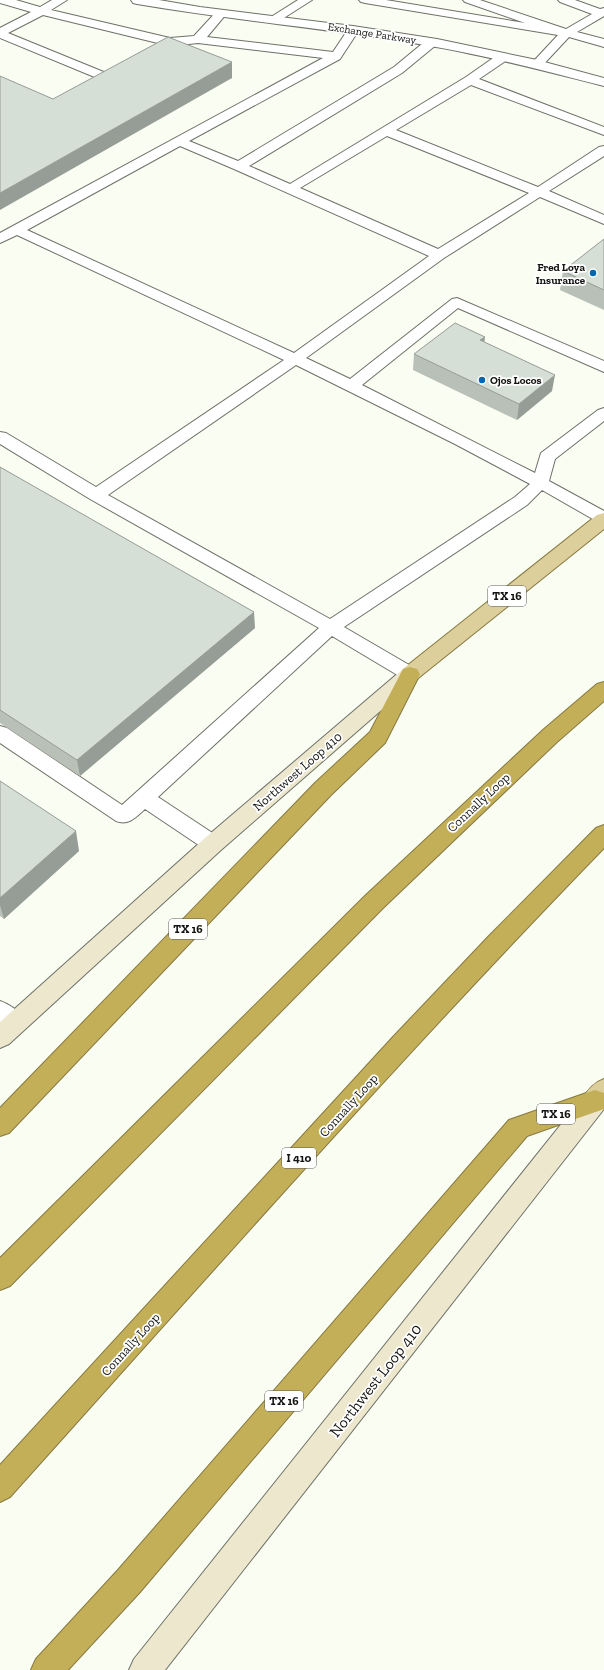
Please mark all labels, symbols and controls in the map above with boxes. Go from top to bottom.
street label: Exchange Parkway [327,20,417,47]
place label: Fred Loya Insurance [536,261,586,287]
marker: Fred Loya Insurance [588,268,598,278]
place label: Ojos Locos [490,374,541,387]
marker: Ojos Locos [477,375,487,385]
road number: TX 16 [488,586,526,606]
street label: Northwest Loop 410 [250,729,345,814]
street label: Connally Loop [444,770,513,835]
road number: TX 16 [169,919,207,939]
street label: Connally Loop [316,1071,381,1140]
road number: TX 16 [537,1104,575,1124]
road number: I 410 [282,1148,316,1168]
street label: Connally Loop [98,1310,163,1379]
street label: Northwest Loop 410 [325,1320,426,1441]
road number: TX 16 [265,1391,303,1411]

